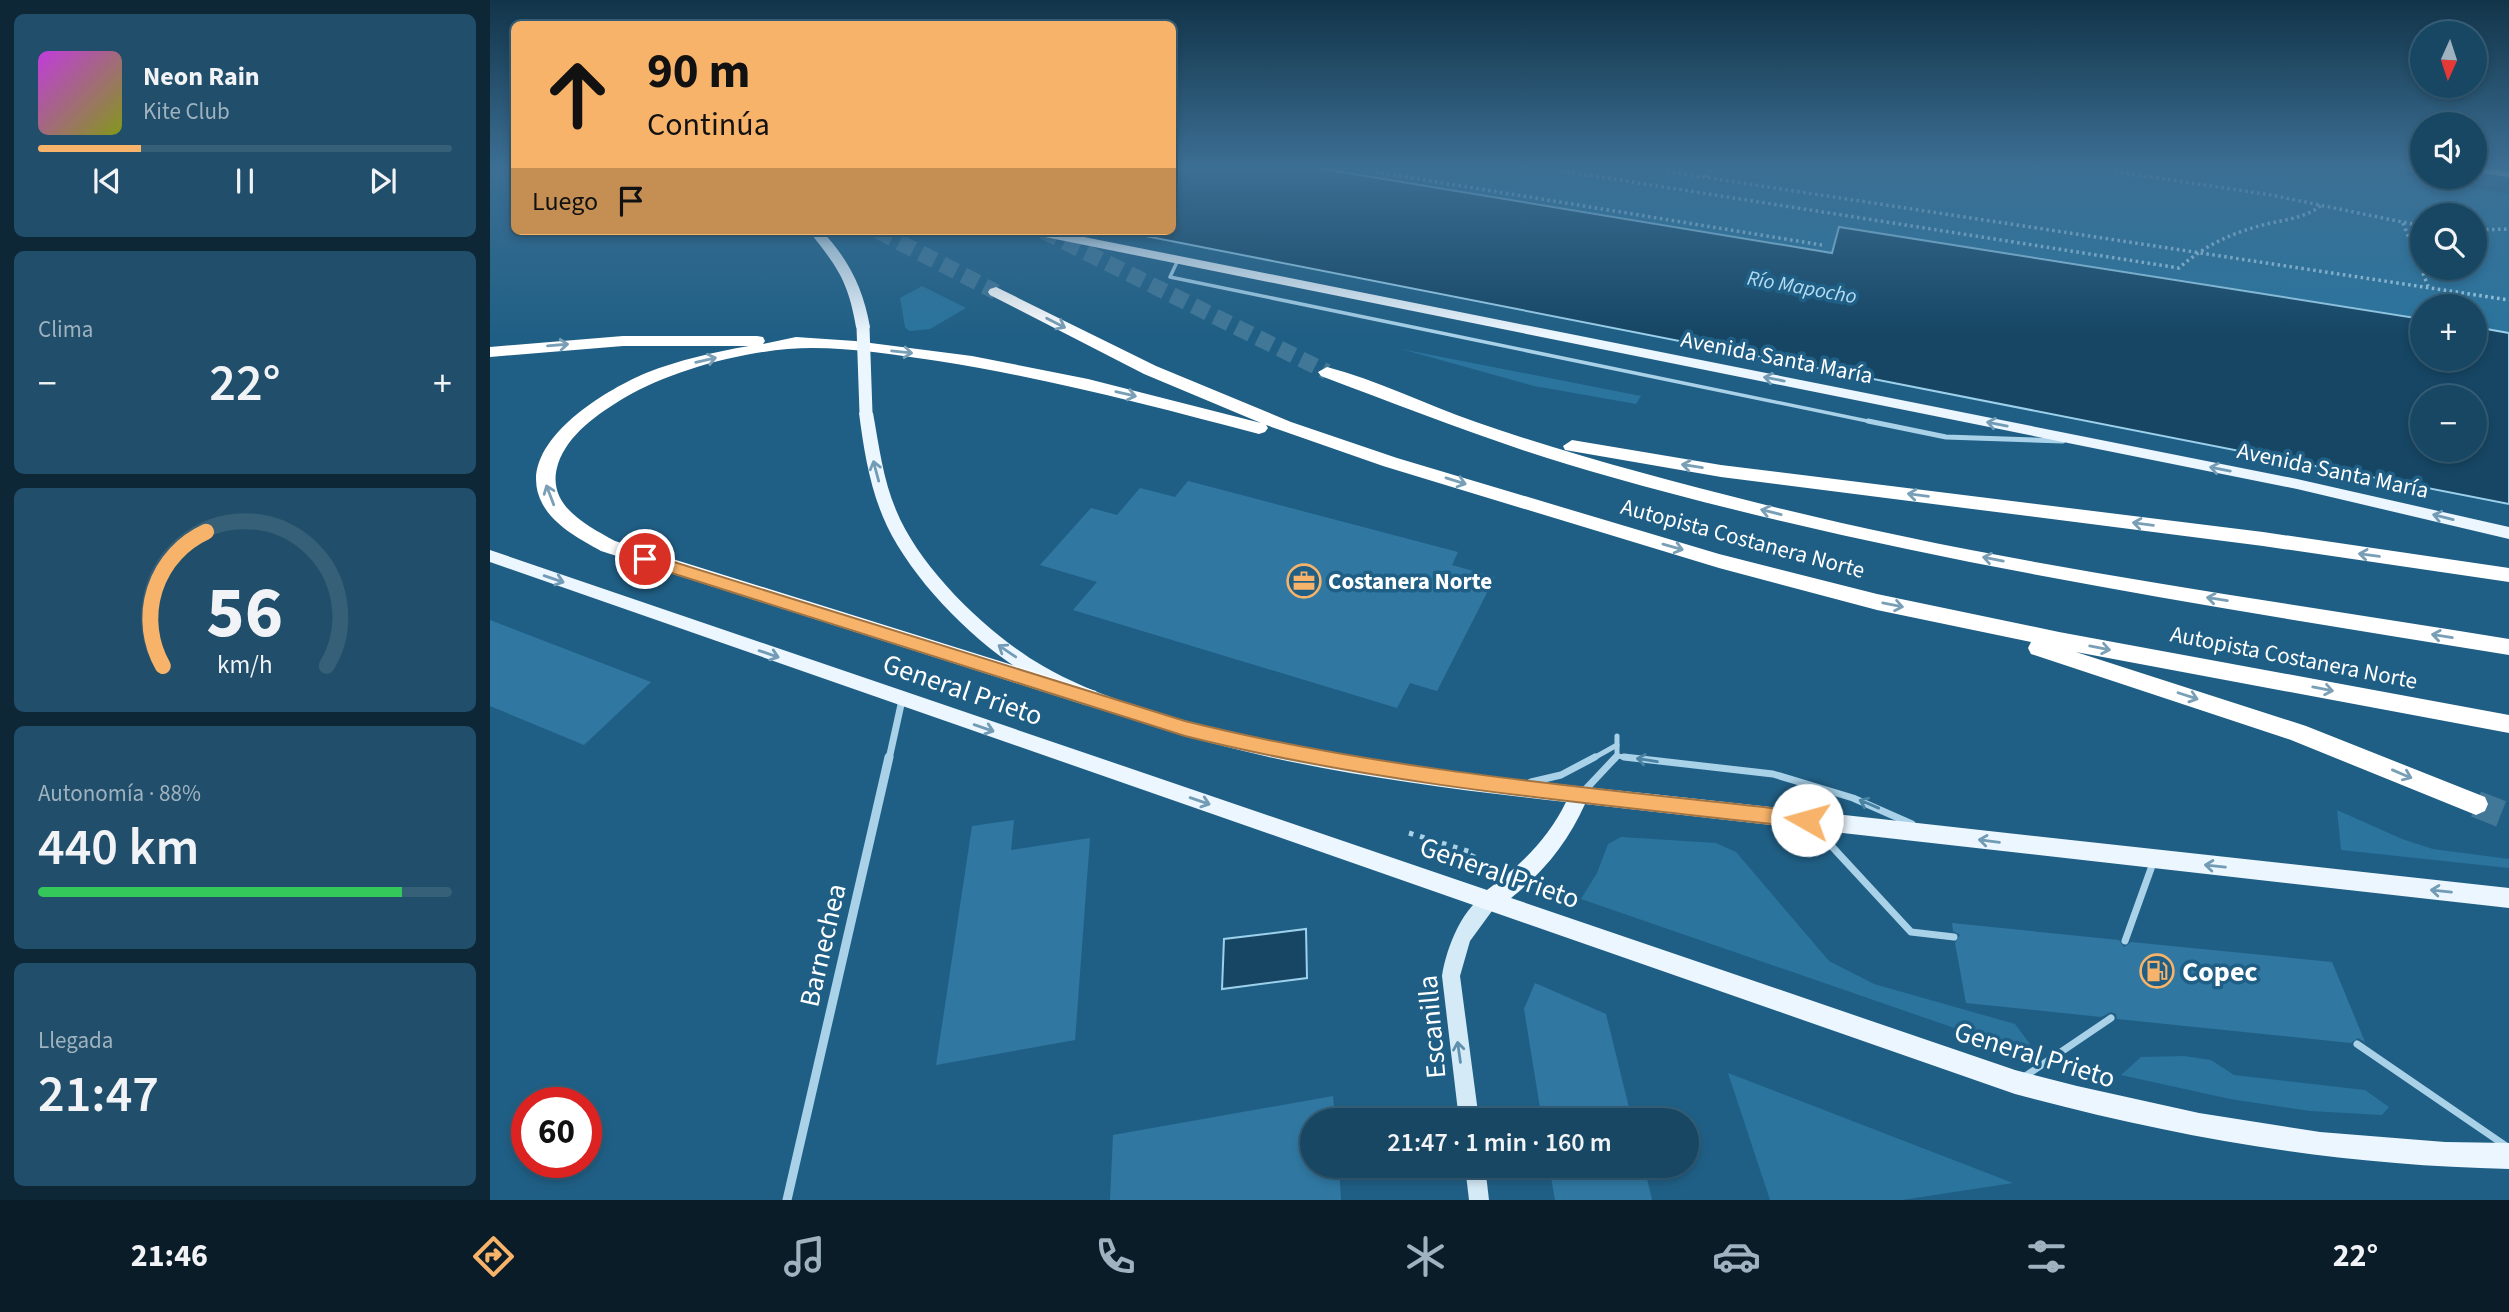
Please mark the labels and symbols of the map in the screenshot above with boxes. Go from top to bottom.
north arrow [2410,21,2487,98]
water label: Río Mapocho [1745,263,1859,311]
one-way arrow [1046,317,1066,331]
street label: Avenida Santa María [1678,323,1876,392]
one-way arrow [546,338,569,351]
one-way arrow [891,346,913,359]
one-way arrow [694,353,717,366]
one-way arrow [1763,372,1786,386]
one-way arrow [1114,388,1137,402]
one-way arrow [1986,417,2009,430]
street label: Avenida Santa María [2234,434,2432,507]
one-way arrow [1681,459,1704,472]
one-way arrow [869,460,882,483]
one-way arrow [2209,461,2232,475]
one-way arrow [1444,476,1466,489]
one-way arrow [543,484,555,506]
one-way arrow [1907,489,1929,502]
street label: Autopista Costanera Norte [1617,490,1869,587]
one-way arrow [1760,505,1783,518]
one-way arrow [2432,510,2455,523]
one-way arrow [2132,517,2155,530]
pin [615,529,675,589]
one-way arrow [1662,542,1684,555]
one-way arrow [2358,548,2381,561]
one-way arrow [1982,552,2005,565]
office icon: Costanera Norte [1285,562,1323,600]
place label: Costanera Norte [1328,565,1492,598]
one-way arrow [543,574,565,586]
one-way arrow [2206,592,2229,605]
one-way arrow [1881,599,1904,613]
street label: Autopista Costanera Norte [2167,617,2420,698]
one-way arrow [2431,629,2454,642]
one-way arrow [2088,641,2111,655]
street label: General Prieto [877,644,1048,736]
one-way arrow [998,644,1017,658]
one-way arrow [758,649,780,661]
one-way arrow [2311,683,2334,696]
one-way arrow [2177,691,2199,703]
one-way arrow [973,723,995,735]
one-way arrow [1636,753,1659,766]
one-way arrow [2391,768,2412,781]
position arrow [1770,783,1844,857]
one-way arrow [1188,796,1210,808]
one-way arrow [1858,797,1880,810]
street label: General Prieto [1414,827,1585,919]
one-way arrow [1978,834,2001,847]
one-way arrow [2204,860,2227,873]
street label: Barnechea [789,880,857,1011]
one-way arrow [2430,884,2453,897]
fuel station icon: Copec [2138,952,2176,990]
place label: Copec [2182,952,2258,992]
street label: Escanilla [1408,974,1456,1080]
street label: General Prieto [1949,1011,2120,1098]
one-way arrow [1453,1041,1466,1064]
speed limit sign: 60 [511,1087,602,1178]

